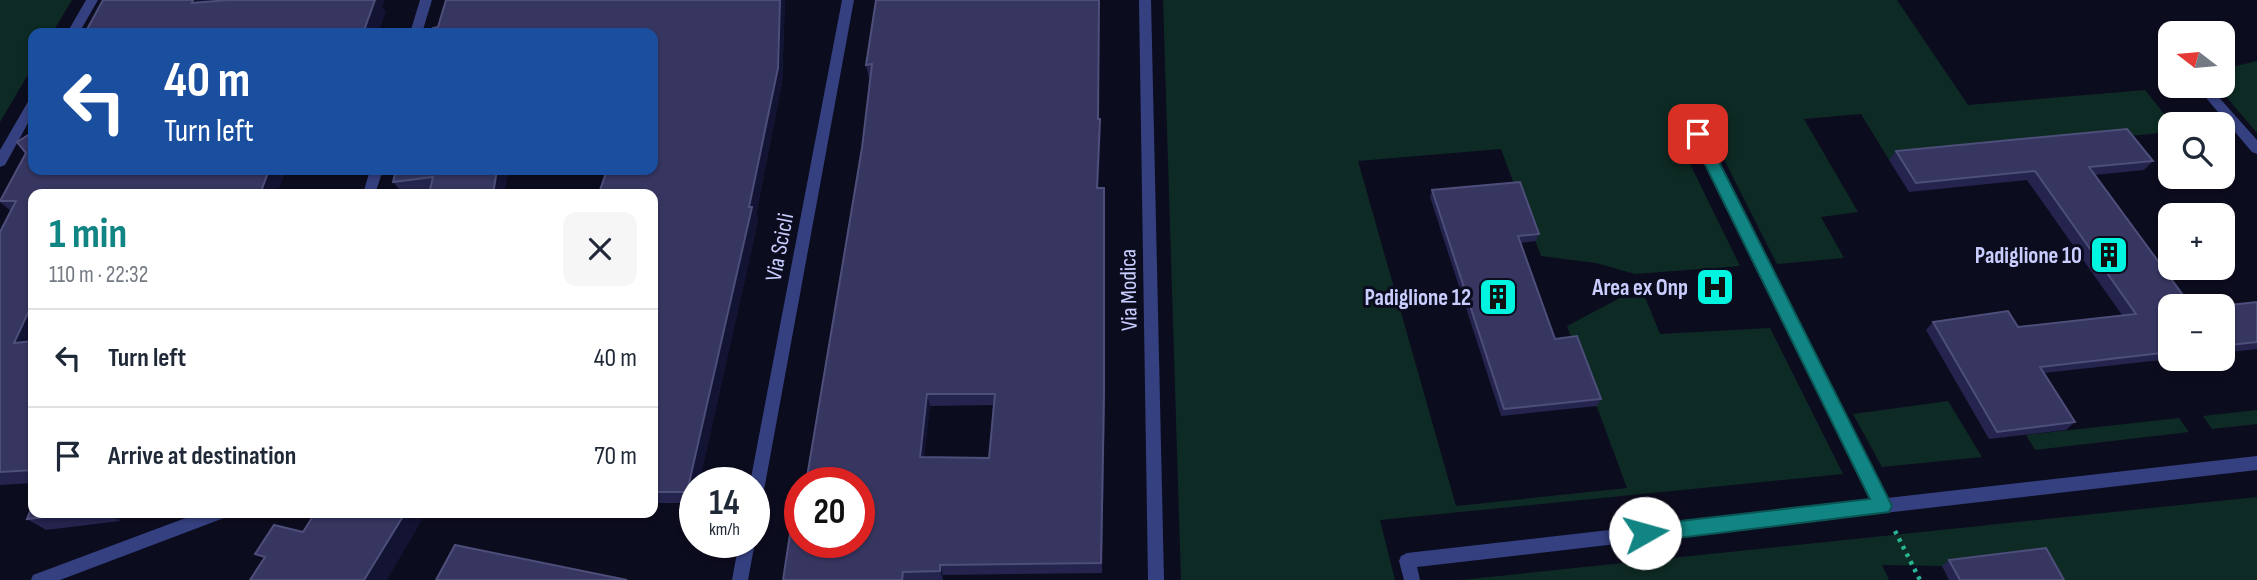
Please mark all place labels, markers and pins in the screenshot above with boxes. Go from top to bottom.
pin [1668,104,1728,164]
building icon: Padiglione 10 [2088,234,2130,276]
place label: Padiglione 10 [1975,242,2082,270]
hospital icon: Area ex Onp [1694,266,1736,308]
place label: Area ex Onp [1591,274,1688,302]
building icon: Padiglione 12 [1477,276,1519,318]
place label: Padiglione 12 [1364,284,1471,312]

